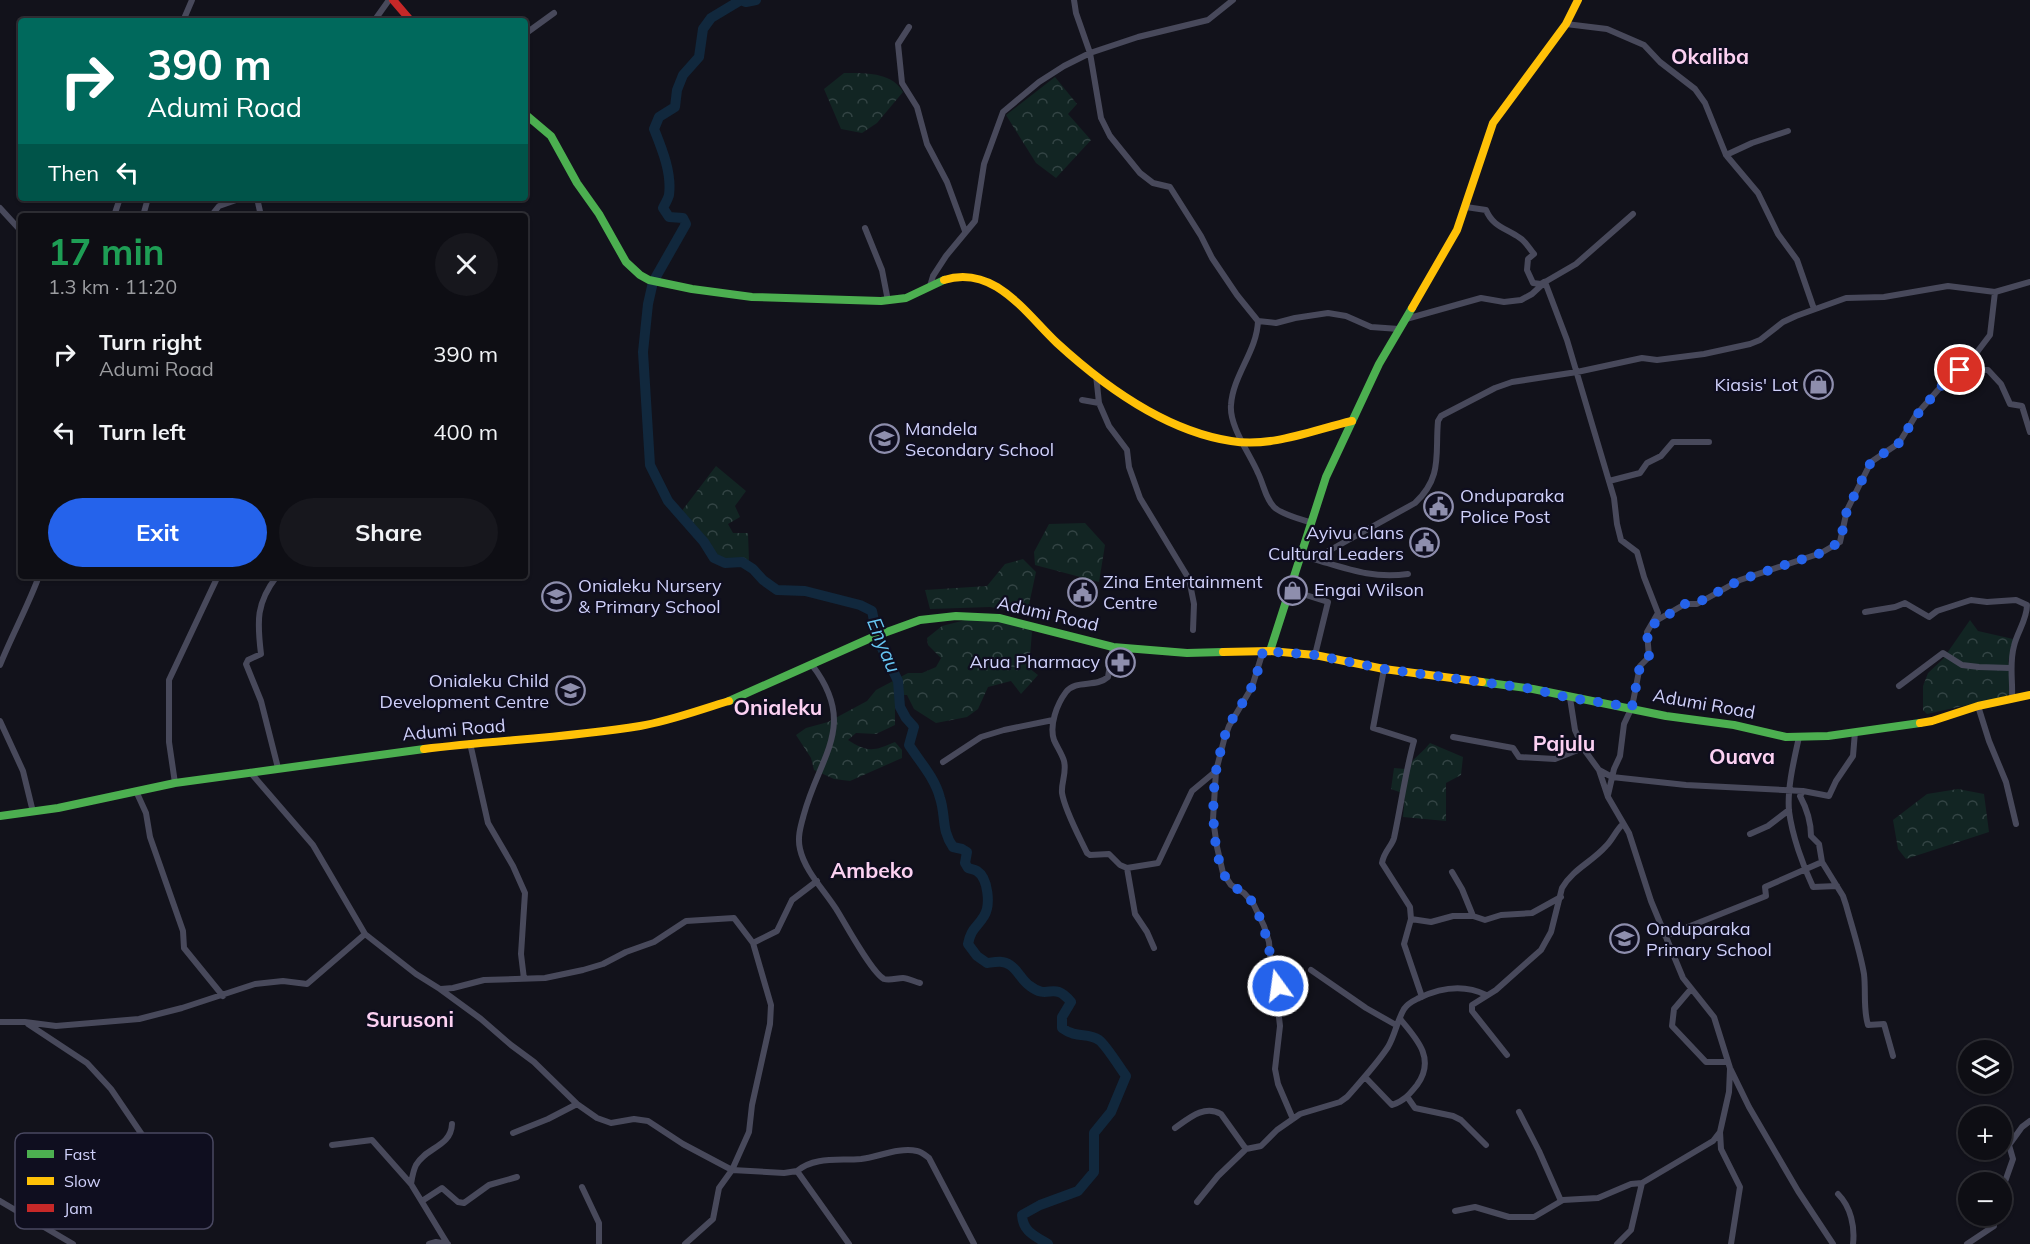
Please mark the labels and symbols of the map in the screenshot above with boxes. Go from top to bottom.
district label: Okaliba [1671,43,1749,69]
pin [1934,344,1985,395]
shop icon: Kiasis' Lot [1803,369,1835,401]
place label: Kiasis' Lot [1714,373,1798,396]
place label: Mandela Secondary School [905,417,1054,461]
school or university icon: Mandela Secondary School [868,423,900,455]
place label: Onduparaka Police Post [1460,484,1564,528]
public building icon: Onduparaka Police Post [1423,490,1455,522]
place label: Ayivu Clans Cultural Leaders [1268,521,1404,565]
public building icon: Ayivu Clans Cultural Leaders [1409,527,1441,559]
place label: Zina Entertainment Centre [1103,570,1263,614]
place label: Onialeku Nursery & Primary School [578,574,722,618]
shop icon: Engai Wilson [1277,574,1309,606]
public building icon: Zina Entertainment Centre [1066,576,1098,608]
place label: Engai Wilson [1314,578,1424,601]
school or university icon: Onialeku Nursery & Primary School [541,580,573,612]
street label: Adumi Road [995,591,1101,636]
water label: Enyau [862,614,907,676]
pharmacy icon: Arua Pharmacy [1105,646,1137,678]
place label: Arua Pharmacy [970,650,1100,673]
place label: Onialeku Child Development Centre [380,669,549,713]
school or university icon: Onialeku Child Development Centre [554,675,586,707]
street label: Adumi Road [1651,683,1757,724]
district label: Onialeku [734,694,822,720]
street label: Adumi Road [402,714,506,745]
district label: Pajulu [1533,730,1595,756]
district label: Ouava [1709,743,1775,769]
district label: Ambeko [831,857,913,883]
place label: Onduparaka Primary School [1646,917,1772,961]
school or university icon: Onduparaka Primary School [1609,923,1641,955]
position arrow [1246,954,1310,1018]
district label: Surusoni [366,1006,454,1032]
legend [15,1133,213,1229]
text: Fast [64,1144,96,1164]
text: Slow [64,1171,101,1191]
text: Jam [64,1198,93,1218]

